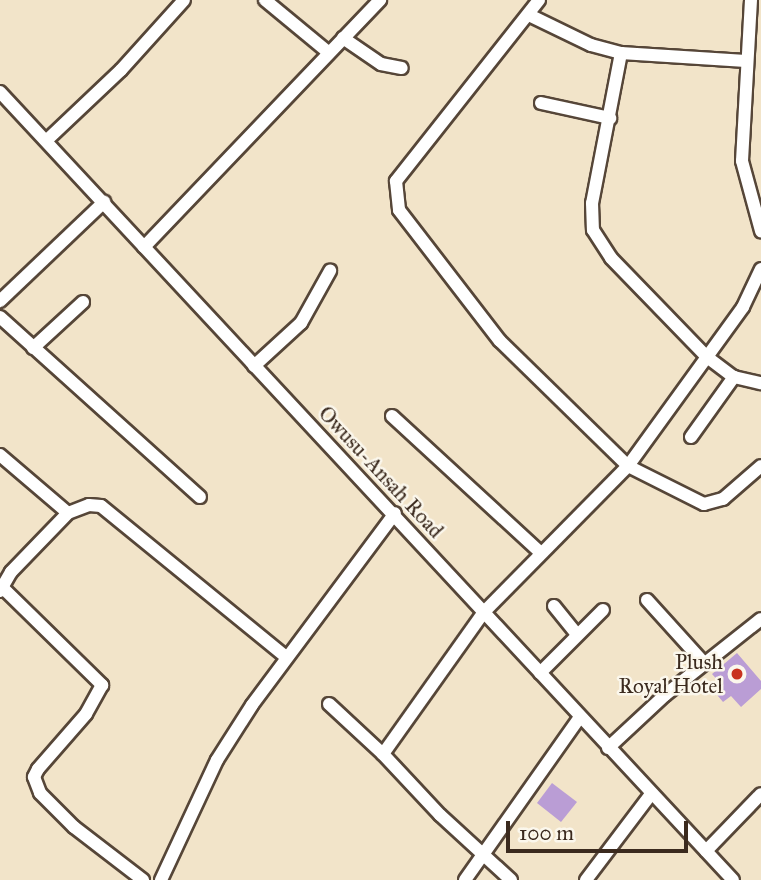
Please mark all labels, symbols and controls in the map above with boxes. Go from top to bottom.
street label: Owusu-Ansah Road [313,401,449,543]
place label: Plush Royal Hotel [619,649,723,699]
marker: Plush Royal Hotel [729,666,745,682]
scale bar [509,806,691,850]
text: 100 m [519,820,574,846]

